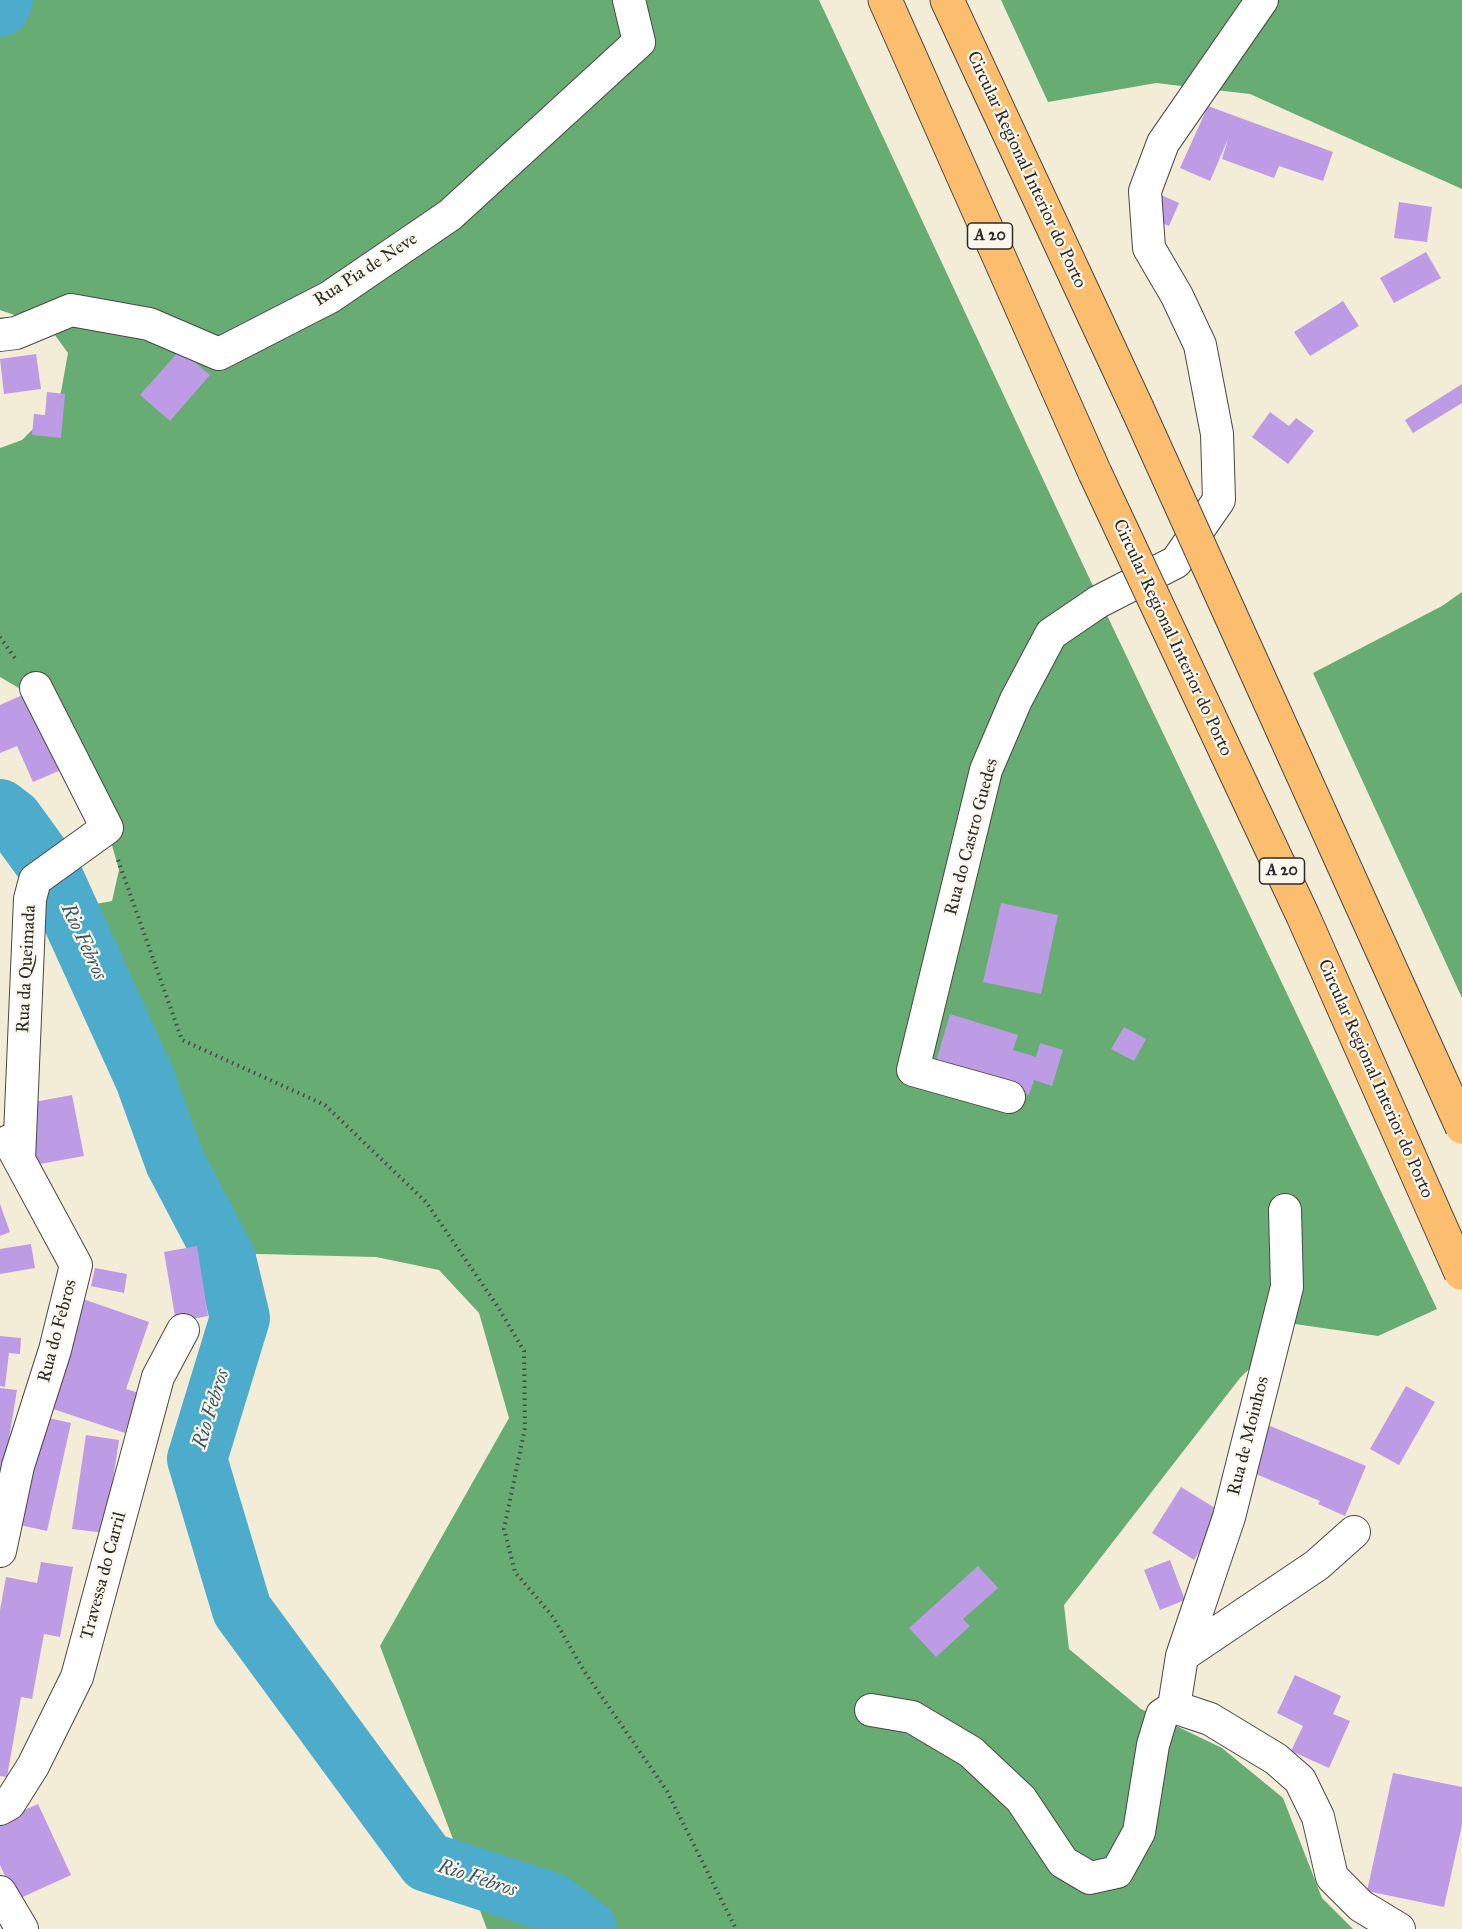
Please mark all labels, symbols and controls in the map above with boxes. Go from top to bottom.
street label: Circular Regional Interior do Porto [962,48,1090,292]
road number: A 20 [968,223,1012,249]
street label: Rua Pia de Neve [310,229,422,311]
street label: Circular Regional Interior do Porto [1108,516,1236,760]
street label: Rua do Castro Guedes [941,756,1003,918]
road number: A 20 [1260,858,1304,884]
water label: Rio Febros [55,900,111,984]
street label: Rua da Queimada [13,904,41,1034]
street label: Circular Regional Interior do Porto [1312,956,1438,1202]
street label: Rua do Febros [34,1277,82,1385]
water label: Rio Febros [189,1367,235,1451]
street label: Rua de Moinhos [1224,1374,1274,1498]
street label: Travessa do Carril [76,1509,132,1643]
water label: Rio Febros [435,1855,519,1903]

